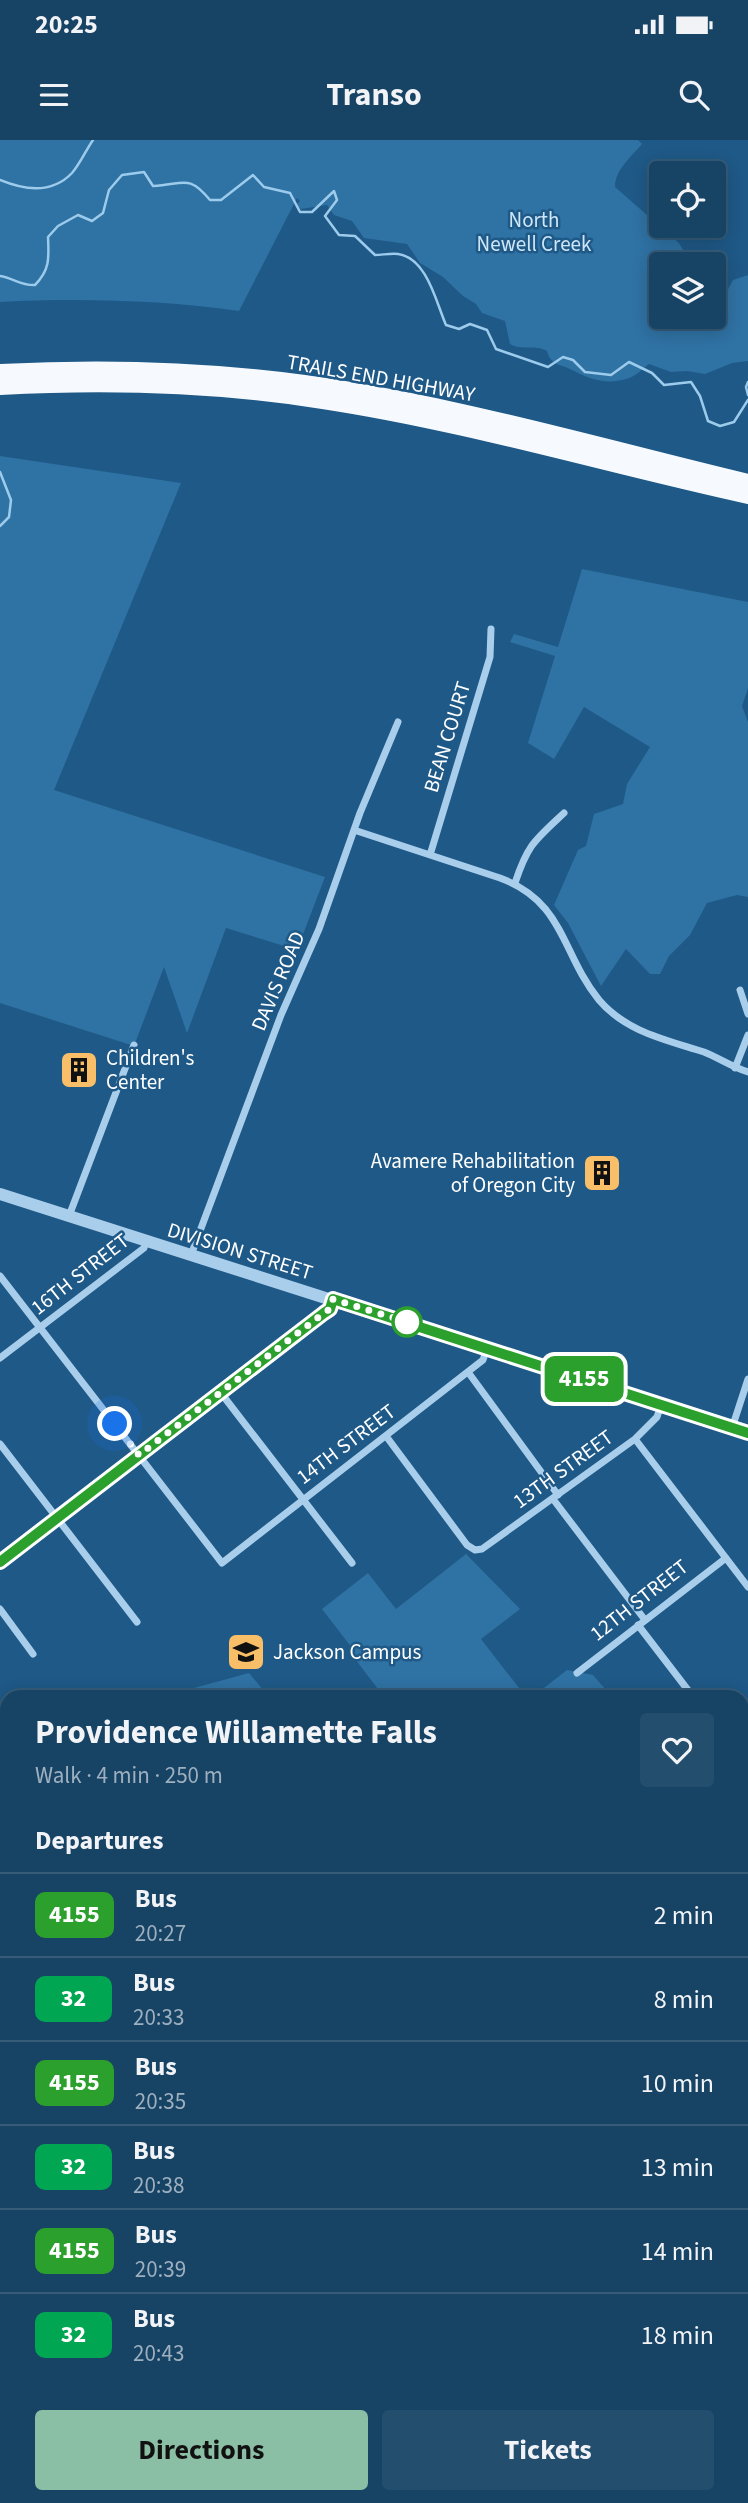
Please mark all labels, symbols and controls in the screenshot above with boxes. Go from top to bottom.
text: 20:25 [35,6,98,43]
text: Transo [326,72,422,118]
icon: menu [35,76,73,114]
icon: search [675,76,713,114]
map controls [649,161,726,329]
button: locate [649,161,726,238]
park label: North Newell Creek [477,205,592,259]
button: layers [649,252,726,329]
street label: TRAILS END HIGHWAY [285,347,478,409]
street label: BEAN COURT [416,678,478,796]
street label: DAVIS ROAD [244,927,312,1035]
place label: Children's Center [106,1043,194,1097]
building icon: Children's Center [58,1049,100,1091]
place label: Avamere Rehabilitation of Oregon City [371,1146,575,1200]
building icon: Avamere Rehabilitation of Oregon City [581,1152,623,1194]
street label: DIVISION STREET [164,1215,316,1287]
street label: 16TH STREET [25,1226,135,1322]
unlabelled marker [392,1307,422,1337]
line badge: 4155 [535,1356,633,1402]
text: 4155 [559,1361,609,1396]
street label: 14TH STREET [290,1397,402,1491]
your location [97,1406,132,1441]
street label: 13TH STREET [507,1422,619,1516]
street label: 12TH STREET [584,1552,694,1648]
school or university icon: Jackson Campus [225,1631,267,1673]
place label: Jackson Campus [273,1637,422,1667]
text: Providence Willamette Falls [35,1709,437,1756]
button: heart [640,1713,714,1787]
text: Walk · 4 min · 250 m [35,1759,223,1792]
text: Departures [35,1822,163,1859]
text: Bus [135,1880,177,1917]
text: 4155 [49,1897,100,1932]
text: 2 min [654,1897,714,1934]
text: 20:27 [135,1917,186,1950]
text: Bus [133,1964,175,2001]
text: 32 [61,1981,86,2016]
text: 8 min [654,1981,714,2018]
text: 20:33 [133,2001,184,2034]
text: Bus [135,2048,177,2085]
text: 4155 [49,2065,100,2100]
text: 10 min [641,2065,714,2102]
text: 20:35 [135,2085,186,2118]
text: Bus [133,2132,175,2169]
text: 32 [61,2149,86,2184]
text: 13 min [641,2149,714,2186]
text: 20:38 [133,2169,184,2202]
text: Bus [135,2216,177,2253]
text: 4155 [49,2233,100,2268]
text: 14 min [641,2233,714,2270]
text: 20:39 [135,2253,186,2286]
text: Bus [133,2300,175,2337]
text: 32 [61,2317,86,2352]
text: 18 min [641,2317,714,2354]
text: 20:43 [133,2337,184,2370]
button: Directions [35,2410,368,2490]
button: Tickets [382,2410,714,2490]

